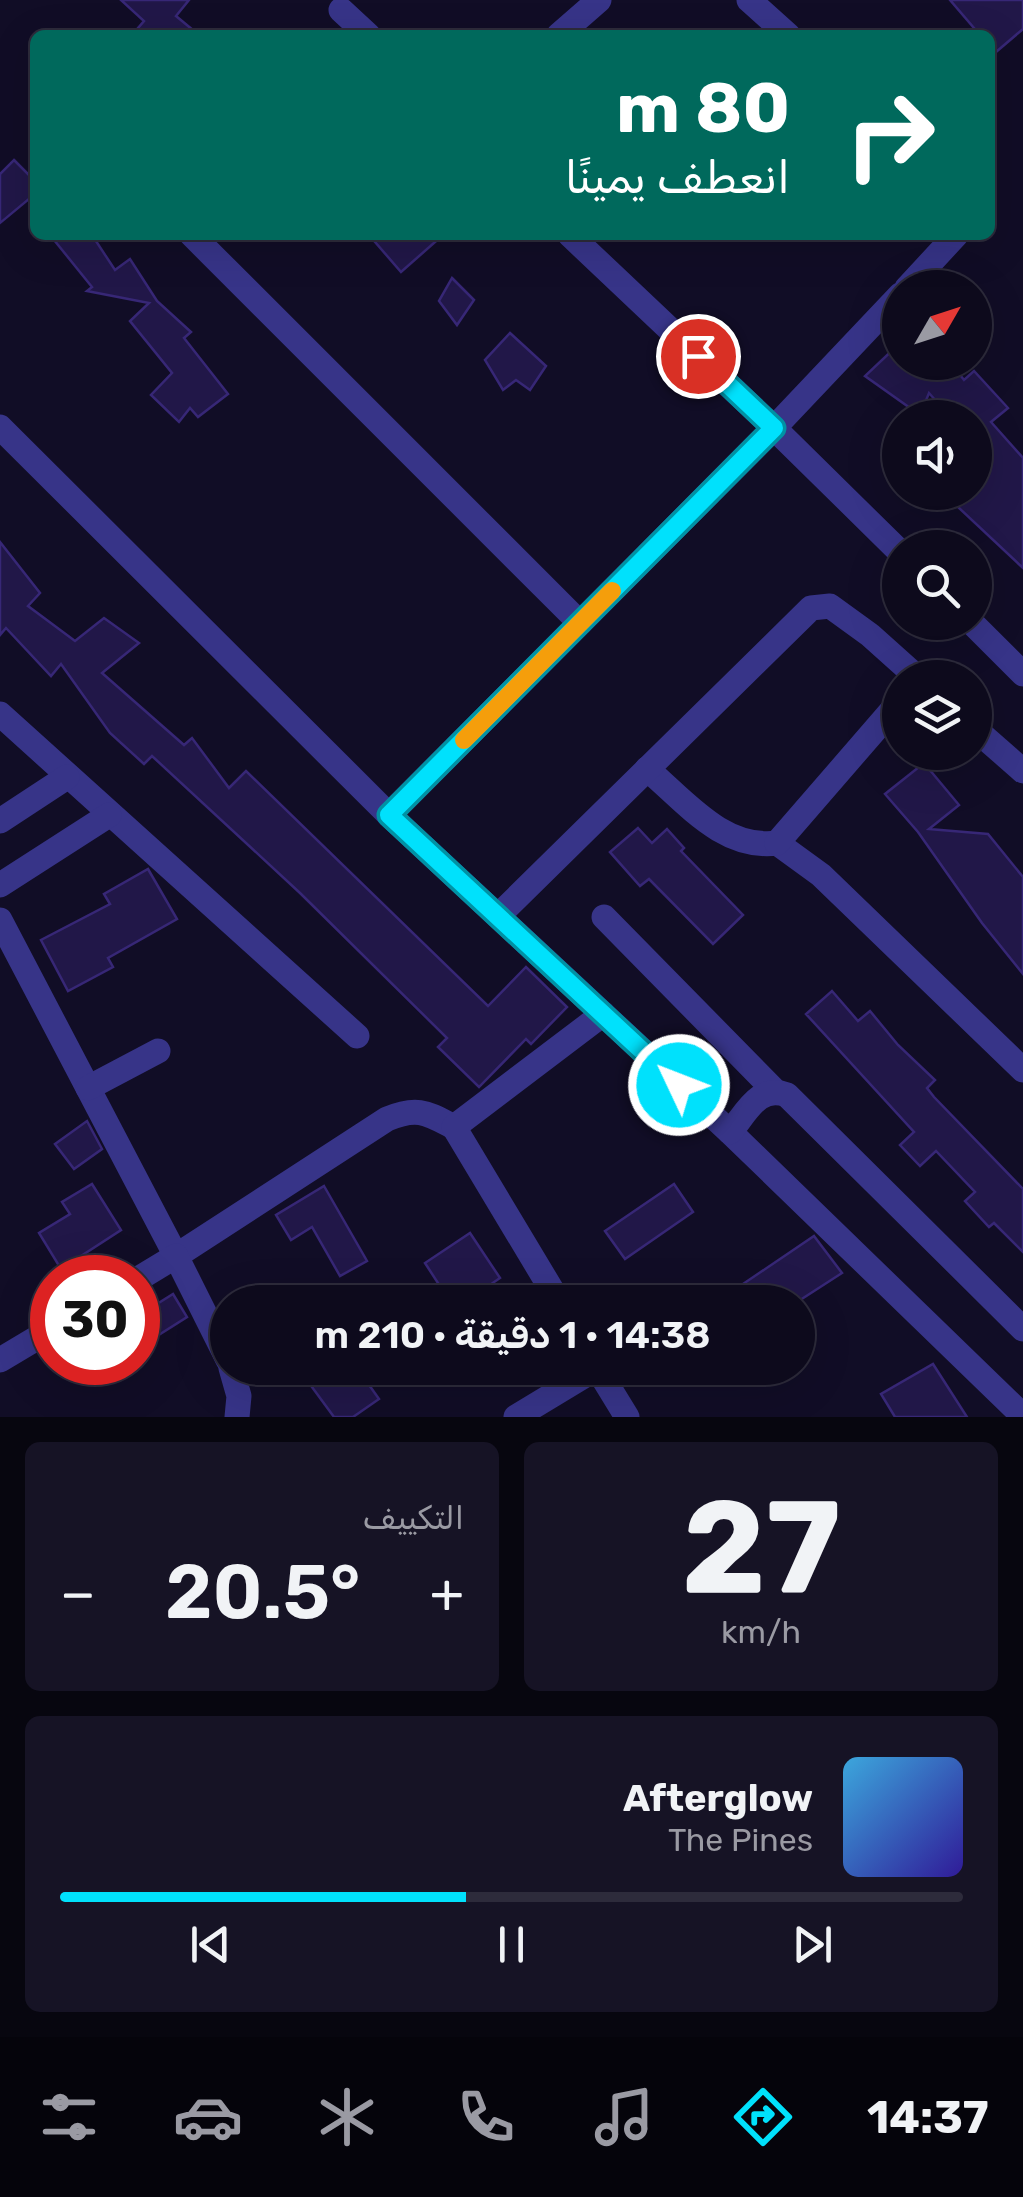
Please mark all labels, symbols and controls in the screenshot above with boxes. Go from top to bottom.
text: 80 m [616,67,790,150]
icon: right [825,70,955,200]
text: انعطف يمينًا [565,151,790,204]
north arrow [882,270,992,380]
map controls [882,270,992,770]
pin [656,314,741,399]
icon: arrive [671,329,726,384]
button: sound [882,400,992,510]
button: search [882,530,992,640]
button: layers [882,660,992,770]
position arrow [627,1033,731,1137]
speed limit sign: 30 [30,1255,160,1385]
text: 14:38 · 1 دقيقة · 210 m [314,1312,711,1358]
text: 27 [682,1470,841,1625]
text: التكييف [362,1499,464,1537]
text: 20.5° [165,1548,360,1637]
text: − [60,1561,96,1626]
text: + [430,1561,464,1626]
text: km/h [721,1613,801,1651]
text: Afterglow [623,1775,813,1821]
text: The Pines [668,1821,813,1859]
icon: previous [183,1917,238,1972]
icon: pause [484,1917,539,1972]
icon: next [785,1917,840,1972]
icon: filters [34,2082,104,2152]
icon: car [173,2082,243,2152]
icon: climate [312,2082,382,2152]
icon: phone [451,2082,521,2152]
icon: music [589,2082,659,2152]
icon: directions [728,2082,798,2152]
text: 14:37 [867,2091,989,2144]

